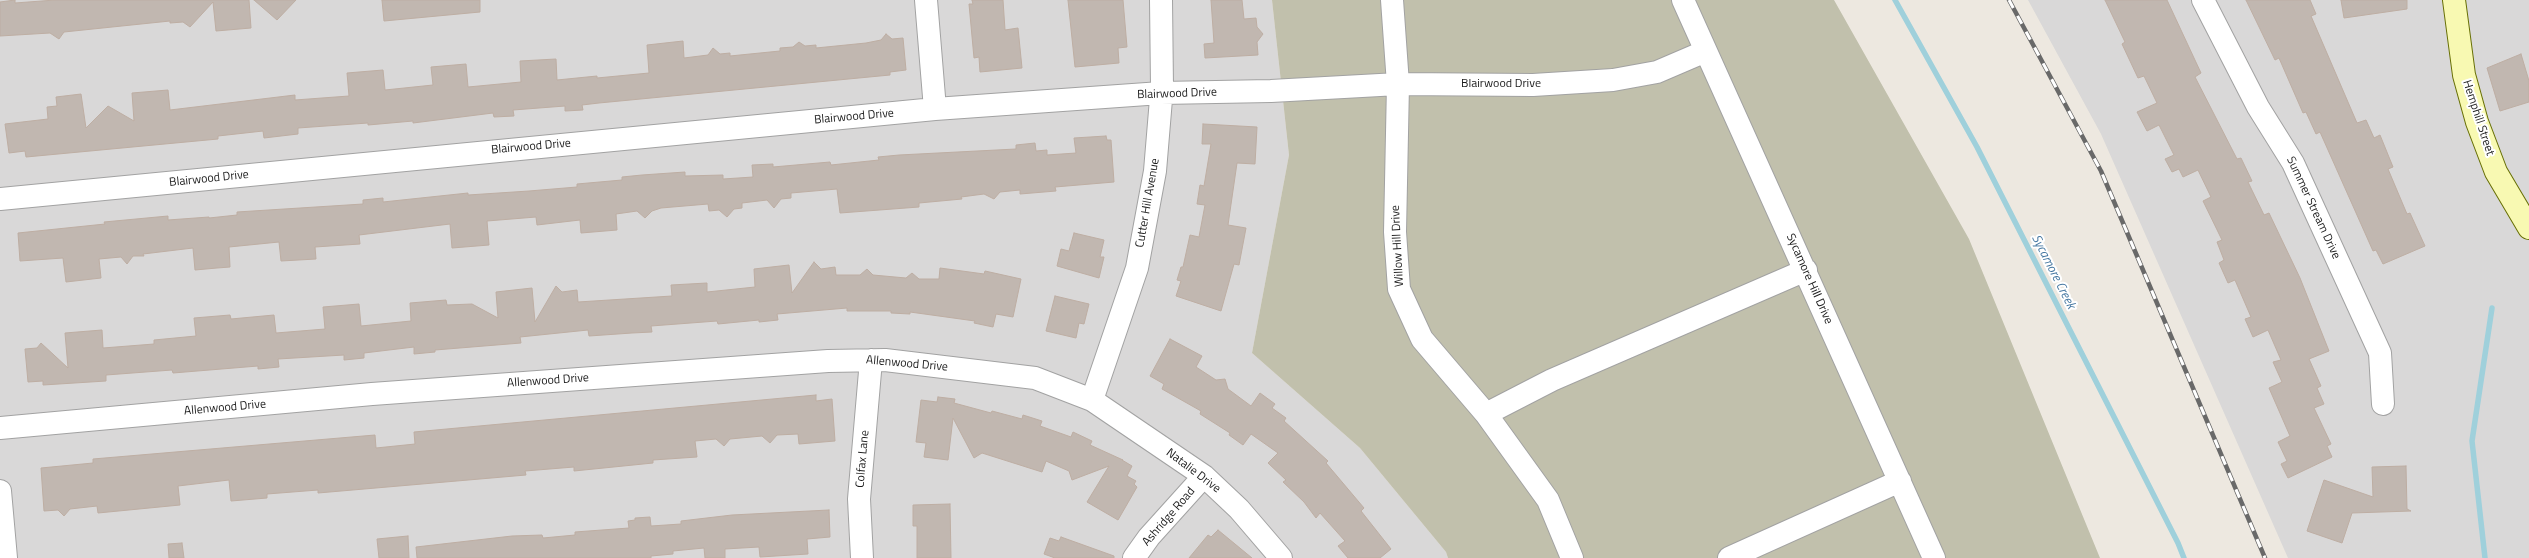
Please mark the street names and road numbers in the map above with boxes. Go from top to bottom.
street label: Blairwood Drive [1461,77,1541,91]
street label: Hemphill Street [2459,78,2497,158]
street label: Blairwood Drive [1137,85,1217,103]
street label: Blairwood Drive [814,106,894,128]
street label: Blairwood Drive [491,136,571,158]
street label: Summer Stream Drive [2283,154,2343,262]
street label: Cutter Hill Avenue [1133,157,1163,249]
street label: Blairwood Drive [168,168,250,190]
street label: Willow Hill Drive [1389,205,1407,287]
street label: Sycamore Hill Drive [1783,232,1835,326]
street label: Allenwood Drive [865,353,949,375]
street label: Allenwood Drive [507,371,589,391]
street label: Allenwood Drive [183,397,267,419]
street label: Colfax Lane [853,430,873,488]
street label: Natalie Drive [1163,446,1223,496]
street label: Ashridge Road [1140,485,1198,549]

